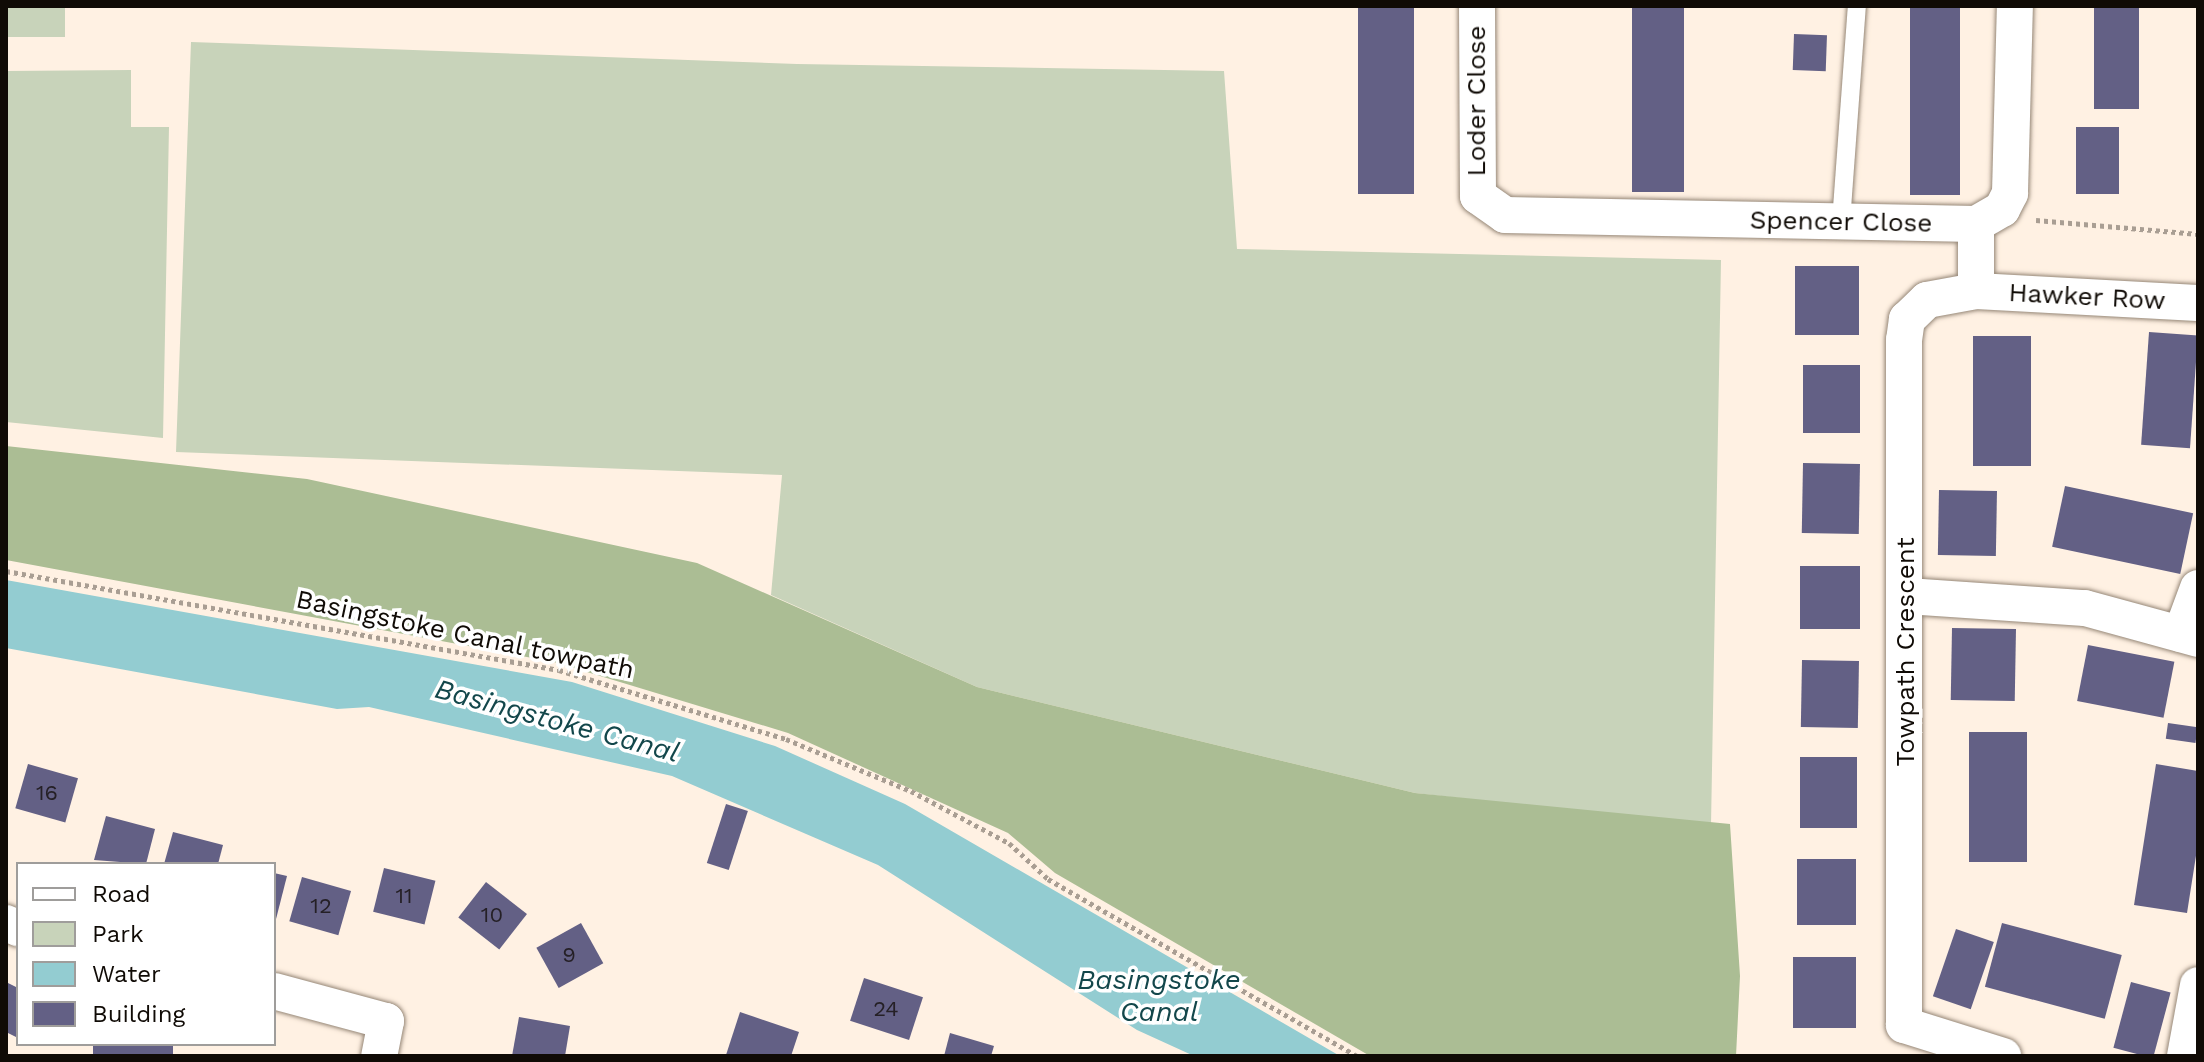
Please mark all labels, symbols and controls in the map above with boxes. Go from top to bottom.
street label: Loder Close [1461,25,1493,177]
street label: Spencer Close [1749,205,1933,239]
street label: Hawker Row [2007,277,2167,317]
street label: Towpath Crescent [1890,537,1922,767]
street label: Basingstoke Canal towpath [293,584,637,686]
water label: Basingstoke Canal [431,672,683,770]
house number: 16 [36,780,58,806]
legend [16,862,276,1046]
text: Road [92,880,151,908]
house number: 11 [395,883,413,909]
house number: 12 [310,893,332,919]
house number: 10 [481,902,503,928]
text: Park [92,920,144,948]
house number: 9 [562,942,576,968]
text: Water [92,960,161,988]
water label: Basingstoke Canal [1077,963,1241,1029]
house number: 24 [873,996,899,1022]
text: Building [92,1000,185,1028]

